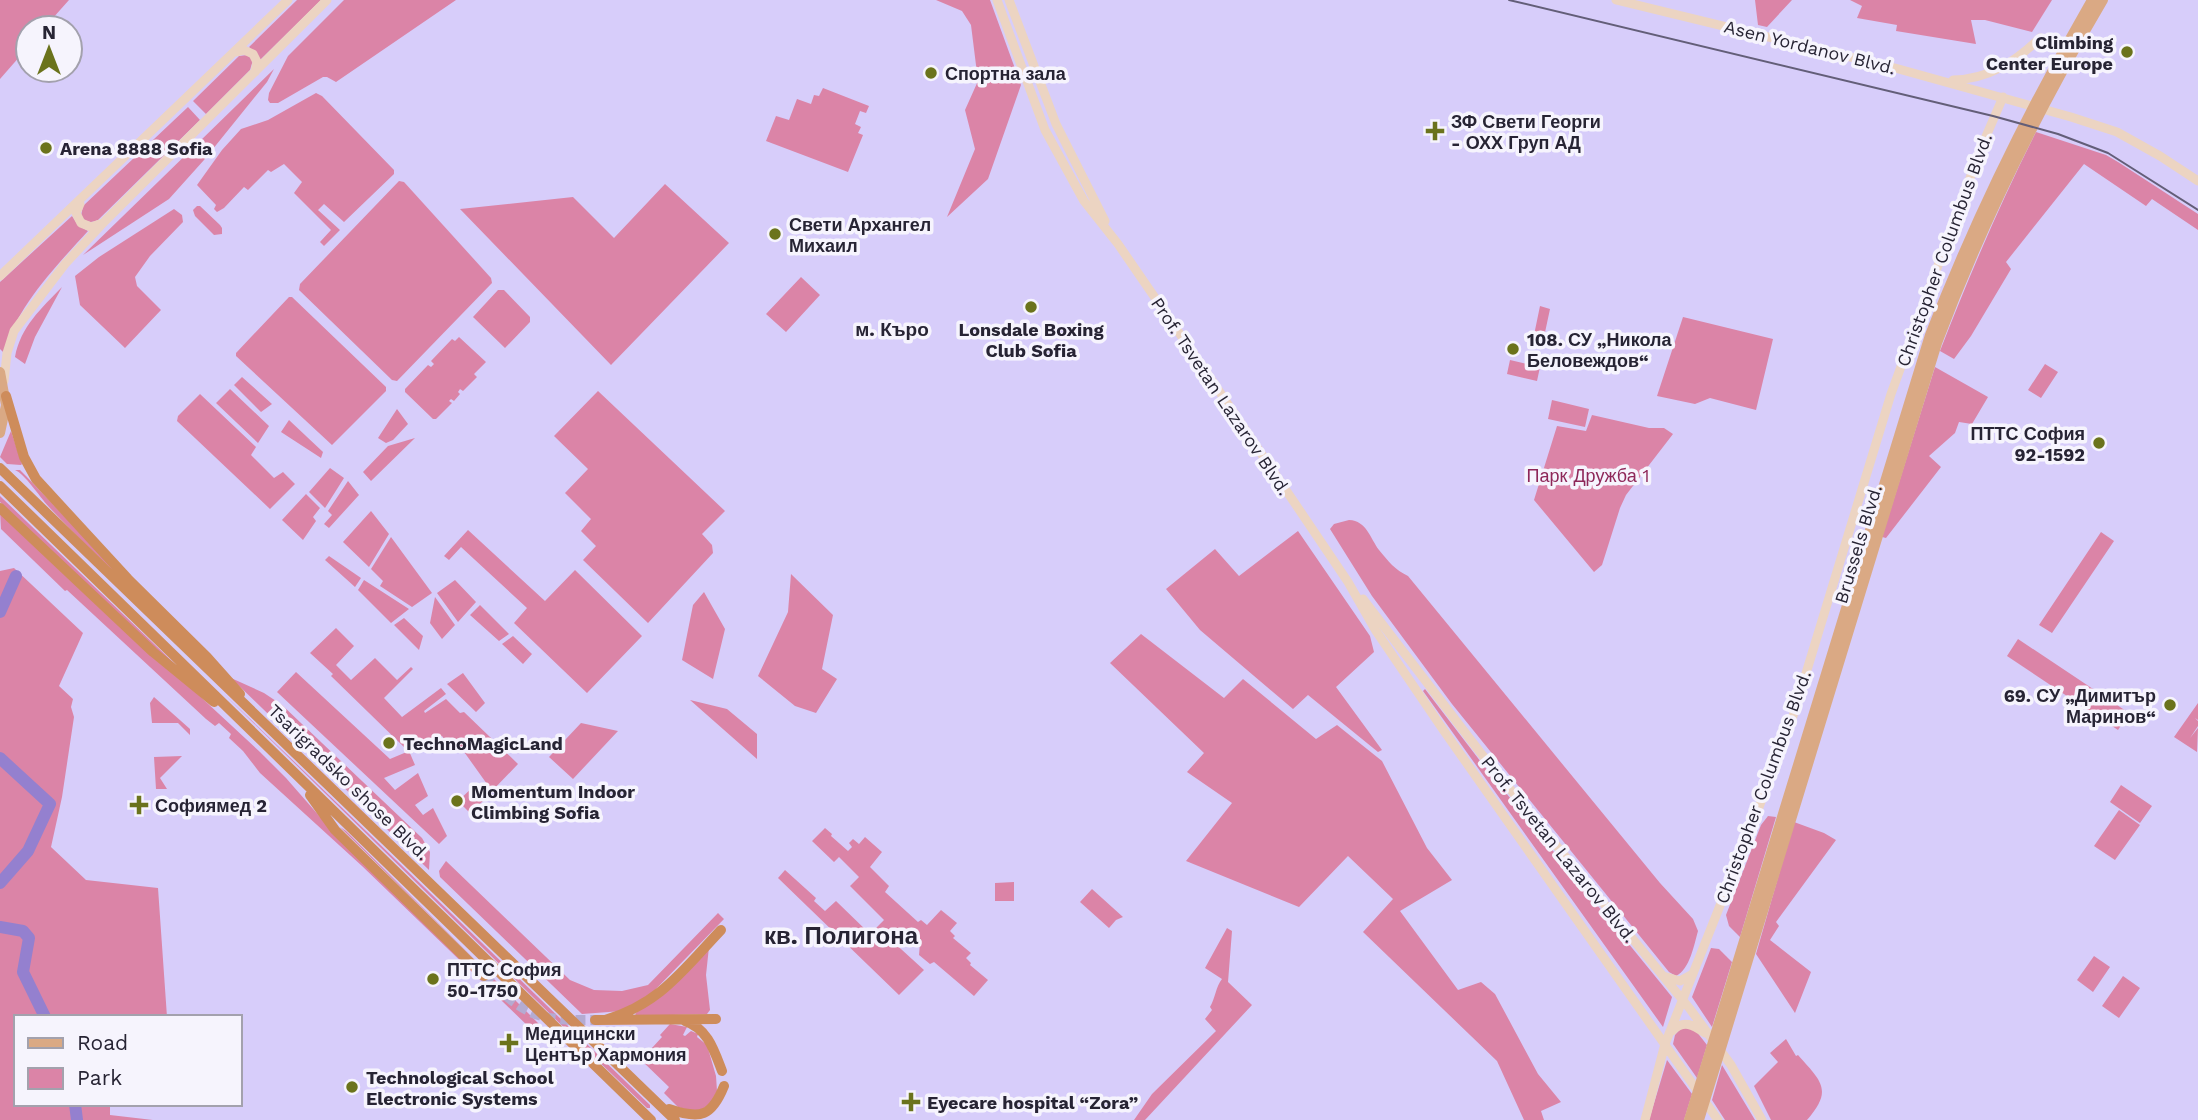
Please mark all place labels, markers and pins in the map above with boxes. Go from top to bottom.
place label: Climbing Center Europe [1986,32,2114,74]
marker: Climbing Center Europe [2119,44,2135,60]
place label: Спортна зала [945,63,1067,84]
marker: Спортна зала [923,65,939,81]
place label: ЗФ Свети Георги - ОХХ Груп АД [1451,111,1601,153]
marker: ЗФ Свети Георги - ОХХ Груп АД [1425,121,1445,141]
place label: Arena 8888 Sofia [60,138,213,159]
marker: Arena 8888 Sofia [38,140,54,156]
place label: Свети Архангел Михаил [789,214,931,256]
marker: Свети Архангел Михаил [767,226,783,242]
marker: Lonsdale Boxing Club Sofia [1023,299,1039,315]
place label: Lonsdale Boxing Club Sofia [958,319,1104,361]
place label: 108. СУ „Никола Беловеждов“ [1527,329,1672,371]
marker: 108. СУ „Никола Беловеждов“ [1505,341,1521,357]
place label: ПТТС София 92-1592 [1971,423,2085,465]
marker: ПТТС София 92-1592 [2091,435,2107,451]
place label: 69. СУ „Димитър Маринов“ [2004,685,2156,727]
marker: 69. СУ „Димитър Маринов“ [2162,697,2178,713]
place label: TechnoMagicLand [403,733,563,754]
marker: TechnoMagicLand [381,735,397,751]
place label: Momentum Indoor Climbing Sofia [471,781,635,823]
marker: Momentum Indoor Climbing Sofia [449,793,465,809]
marker: Софиямед 2 [129,795,149,815]
place label: Софиямед 2 [155,795,267,816]
place label: ПТТС София 50-1750 [447,959,561,1001]
marker: ПТТС София 50-1750 [425,971,441,987]
place label: Медицински Център Хармония [525,1023,687,1065]
marker: Медицински Център Хармония [499,1033,519,1053]
place label: Technological School Electronic Systems [366,1067,554,1109]
marker: Technological School Electronic Systems [344,1079,360,1095]
marker: Eyecare hospital “Zora” [901,1092,921,1112]
place label: Eyecare hospital “Zora” [927,1092,1139,1113]

